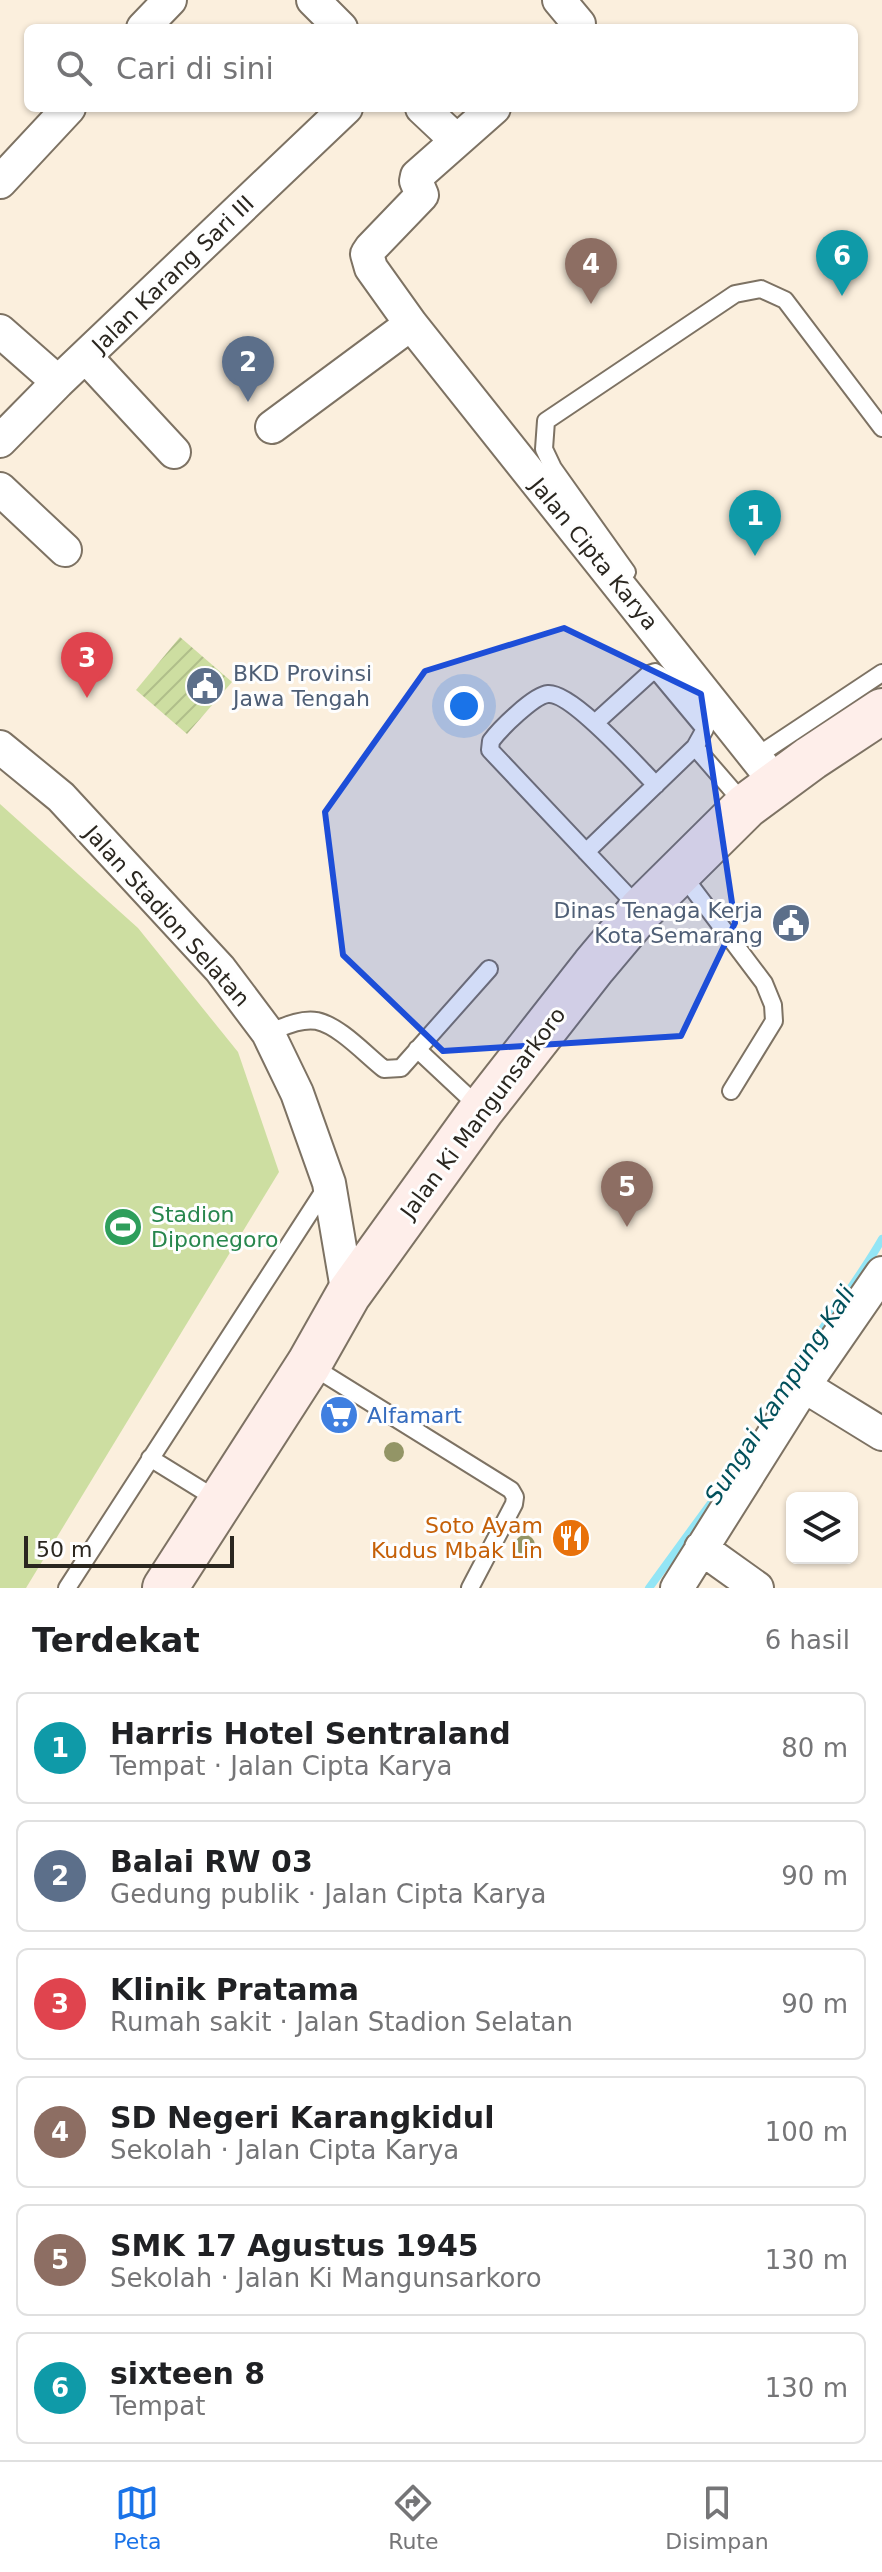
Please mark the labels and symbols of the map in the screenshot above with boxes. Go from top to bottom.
street label: Jalan Karang Sari III [86,191,259,359]
pin: 6 [816,230,868,296]
pin: 4 [565,238,617,304]
pin: 2 [222,336,274,402]
street label: Jalan Cipta Karya [524,471,663,635]
pin: 1 [729,490,781,556]
pin: 3 [61,632,113,698]
place label: BKD Provinsi Jawa Tengah [231,661,372,711]
public building icon: BKD Provinsi Jawa Tengah [184,665,226,707]
your location [444,686,484,726]
street label: Jalan Stadion Selatan [78,819,255,1011]
place label: Dinas Tenaga Kerja Kota Semarang [553,898,763,948]
public building icon: Dinas Tenaga Kerja Kota Semarang [770,902,812,944]
street label: Jalan Ki Mangunsarkoro [394,1003,571,1225]
pin: 5 [601,1161,653,1227]
place label: Stadion Diponegoro [151,1202,278,1252]
sports icon: Stadion Diponegoro [102,1206,144,1248]
water label: Sungai Kampung Kali [699,1280,861,1509]
supermarket icon: Alfamart [318,1394,360,1436]
place label: Alfamart [367,1403,462,1428]
place label: Soto Ayam Kudus Mbak Lin [371,1513,543,1563]
restaurant icon: Soto Ayam Kudus Mbak Lin [550,1517,592,1559]
scale bar [24,1532,234,1568]

